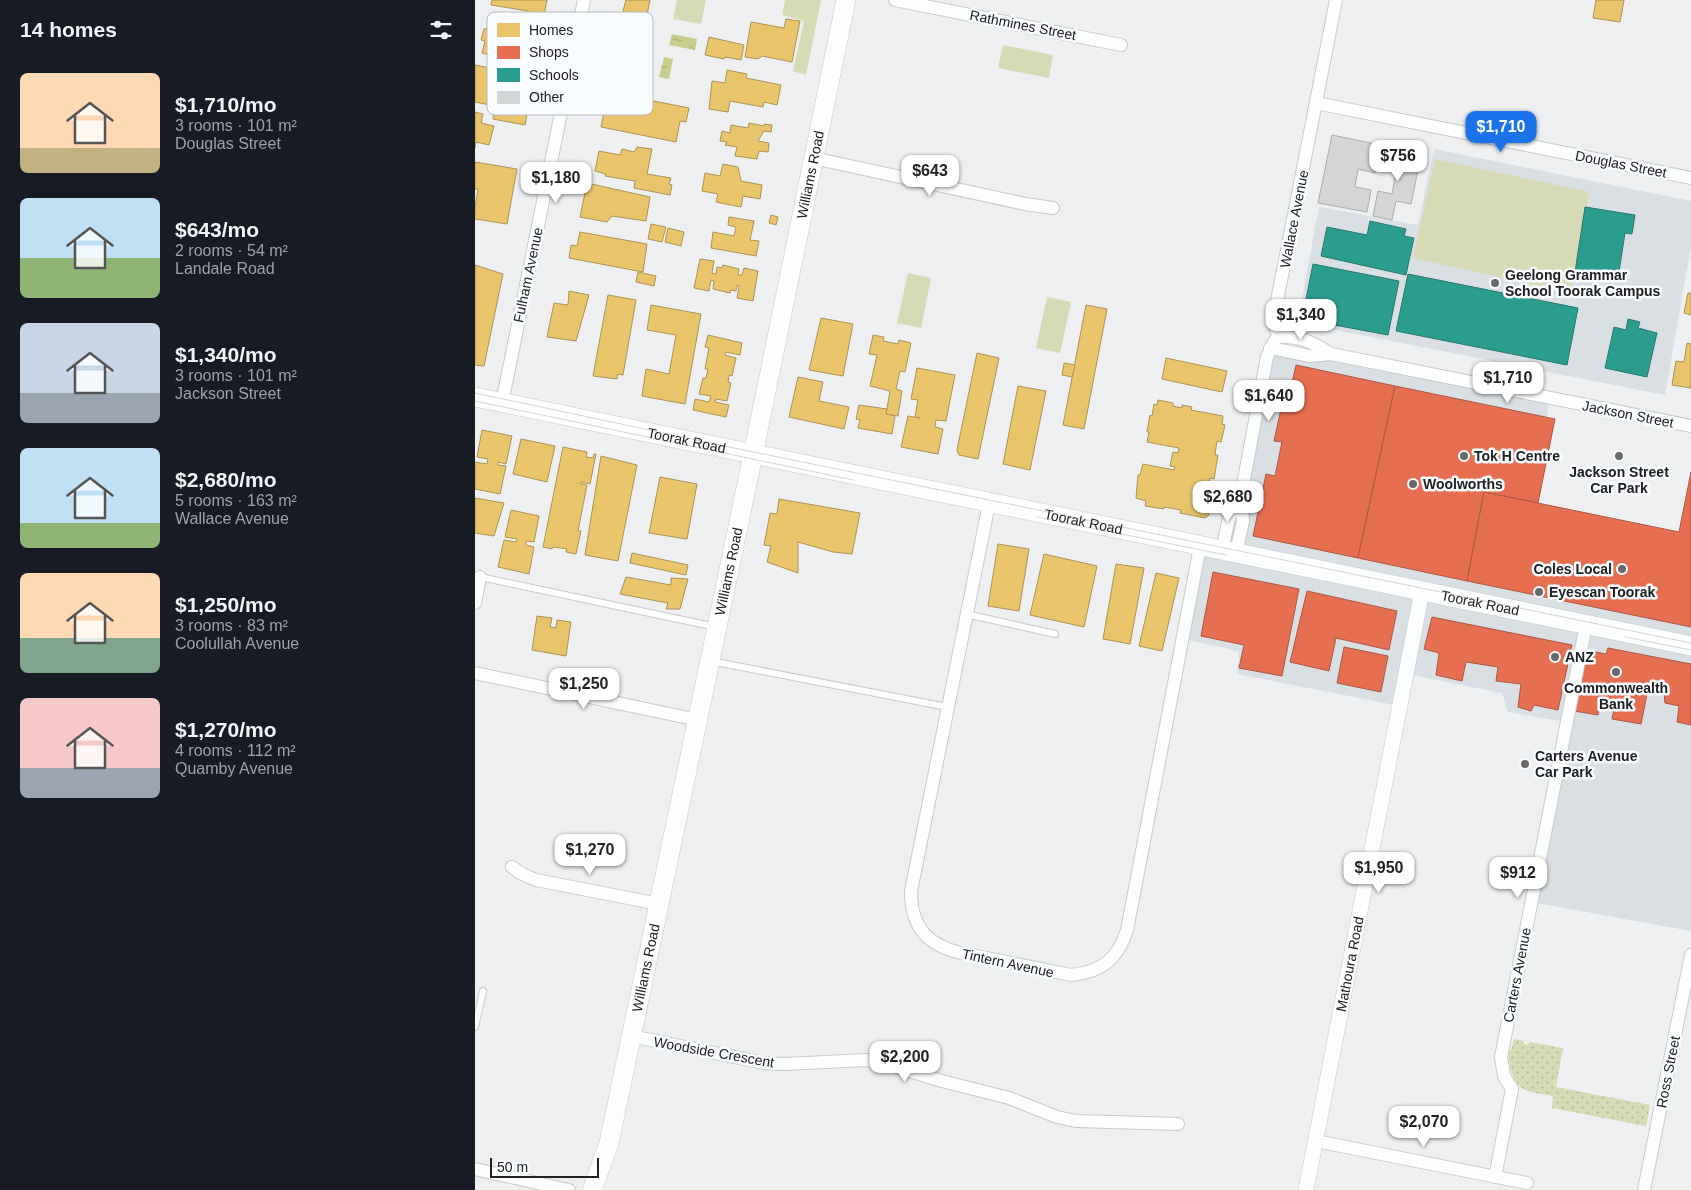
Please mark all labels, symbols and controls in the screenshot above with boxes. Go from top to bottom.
street label: Rathmines Street [968,7,1078,43]
legend [487,12,653,115]
icon: filters [427,16,455,44]
text: 14 homes [20,18,117,41]
text: Homes [529,22,573,38]
text: Shops [529,44,569,60]
text: Schools [529,67,579,83]
text: Other [529,89,564,105]
icon: home [60,93,120,153]
text: $1,710/mo [175,93,277,116]
pin: $1,710 [1460,110,1542,153]
text: 3 rooms · 101 m² [175,117,297,134]
text: $1,710 [1477,118,1525,135]
street label: Williams Road [793,129,827,220]
text: Douglas Street [175,135,281,152]
pin: $756 [1368,140,1428,182]
text: $756 [1380,147,1416,164]
street label: Douglas Street [1574,147,1668,181]
pin: $643 [900,154,960,197]
pin: $1,180 [515,162,597,204]
text: $643 [912,162,948,179]
street label: Wallace Avenue [1277,168,1311,269]
text: $1,180 [532,169,580,186]
icon: home [60,218,120,278]
text: $643/mo [175,218,259,241]
street label: Fulham Avenue [510,226,546,324]
text: 2 rooms · 54 m² [175,242,288,259]
text: Landale Road [175,260,275,277]
place label: Geelong Grammar School Toorak Campus [1505,267,1661,299]
marker: Geelong Grammar School Toorak Campus [1489,277,1501,289]
pin: $1,340 [1260,298,1342,341]
text: $1,340 [1277,306,1325,323]
icon: home [60,343,120,403]
text: $1,340/mo [175,343,277,366]
pin: $1,710 [1467,362,1549,404]
text: 3 rooms · 101 m² [175,367,297,384]
text: $1,710 [1484,369,1532,386]
pin: $1,640 [1228,380,1310,422]
text: Jackson Street [175,385,281,402]
text: $1,640 [1245,387,1293,404]
street label: Jackson Street [1581,397,1675,431]
street label: Toorak Road [646,425,727,456]
place label: Tok H Centre [1474,448,1560,464]
marker: Tok H Centre [1458,450,1470,462]
marker: Jackson Street Car Park [1613,450,1625,462]
place label: Jackson Street Car Park [1569,464,1669,496]
icon: home [60,468,120,528]
text: $2,680/mo [175,468,277,491]
place label: Woolworths [1423,476,1503,492]
marker: Woolworths [1407,478,1419,490]
pin: $2,680 [1187,480,1269,523]
text: $2,680 [1204,488,1252,505]
text: 5 rooms · 163 m² [175,492,297,509]
street label: Toorak Road [1043,506,1124,537]
text: Wallace Avenue [175,510,289,527]
street label: Williams Road [712,526,746,617]
place label: Coles Local [1533,561,1612,577]
marker: Coles Local [1616,563,1628,575]
place label: Eyescan Toorak [1549,584,1656,600]
marker: Eyescan Toorak [1533,586,1545,598]
street label: Toorak Road [1440,587,1521,619]
icon: home [60,593,120,653]
text: $1,250/mo [175,593,277,616]
text: 3 rooms · 83 m² [175,617,288,634]
text: Coolullah Avenue [175,635,299,652]
place label: ANZ [1565,649,1594,665]
marker: ANZ [1549,651,1561,663]
marker: Commonwealth Bank [1610,666,1622,678]
pin: $1,250 [543,668,625,710]
text: $1,250 [560,675,608,692]
place label: Commonwealth Bank [1564,680,1668,712]
icon: home [60,718,120,778]
text: $1,270/mo [175,718,277,741]
text: 4 rooms · 112 m² [175,742,296,759]
place label: Carters Avenue Car Park [1535,748,1638,780]
marker: Carters Avenue Car Park [1519,758,1531,770]
text: Quamby Avenue [175,760,293,777]
pin: $1,270 [549,834,631,876]
text: $1,270 [566,841,614,858]
pin: $1,950 [1338,852,1420,894]
pin: $912 [1488,856,1548,899]
text: $1,950 [1355,859,1403,876]
text: $912 [1500,864,1536,881]
street label: Mathoura Road [1333,915,1367,1013]
street label: Williams Road [629,922,663,1013]
street label: Carters Avenue [1500,926,1534,1024]
street label: Tintern Avenue [961,945,1056,981]
street label: Woodside Crescent [653,1034,776,1070]
street label: Ross Street [1653,1034,1683,1109]
pin: $2,200 [864,1040,946,1083]
text: $2,200 [881,1048,929,1065]
pin: $2,070 [1383,1106,1465,1148]
text: $2,070 [1400,1113,1448,1130]
scale bar [490,1155,599,1178]
text: 50 m [497,1159,528,1175]

